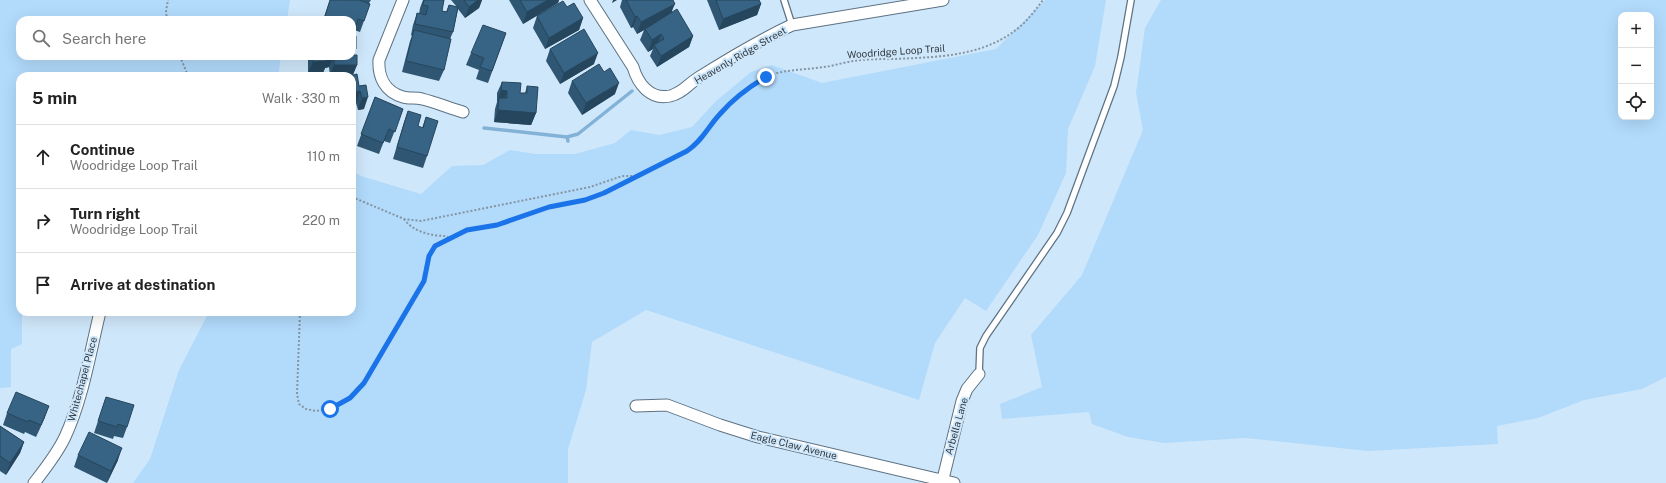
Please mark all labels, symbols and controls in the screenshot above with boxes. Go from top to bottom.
map controls [1618,12,1654,120]
button: + [1618,12,1654,48]
search box [16,16,356,60]
street label: Heavenly Ridge Street [692,24,788,86]
icon: search [30,27,52,49]
text: Search here [62,30,146,47]
street label: Woodridge Loop Trail [846,42,946,60]
button: − [1618,48,1654,84]
route end [757,68,775,86]
button: locate [1618,84,1654,120]
text: 5 min [32,88,77,108]
text: Walk · 330 m [262,91,340,106]
text: Continue [70,141,135,158]
icon: ahead [32,146,54,168]
text: 110 m [307,149,340,164]
text: Woodridge Loop Trail [70,158,198,173]
text: Turn right [70,205,140,222]
icon: right [32,210,54,232]
text: 220 m [302,213,340,228]
text: Woodridge Loop Trail [70,222,198,237]
icon: arrive [32,274,54,296]
text: Arrive at destination [70,276,215,293]
street label: Whitechapel Place [65,335,99,423]
street label: Arbella Lane [942,396,970,456]
route start [321,400,339,418]
street label: Eagle Claw Avenue [750,428,839,462]

